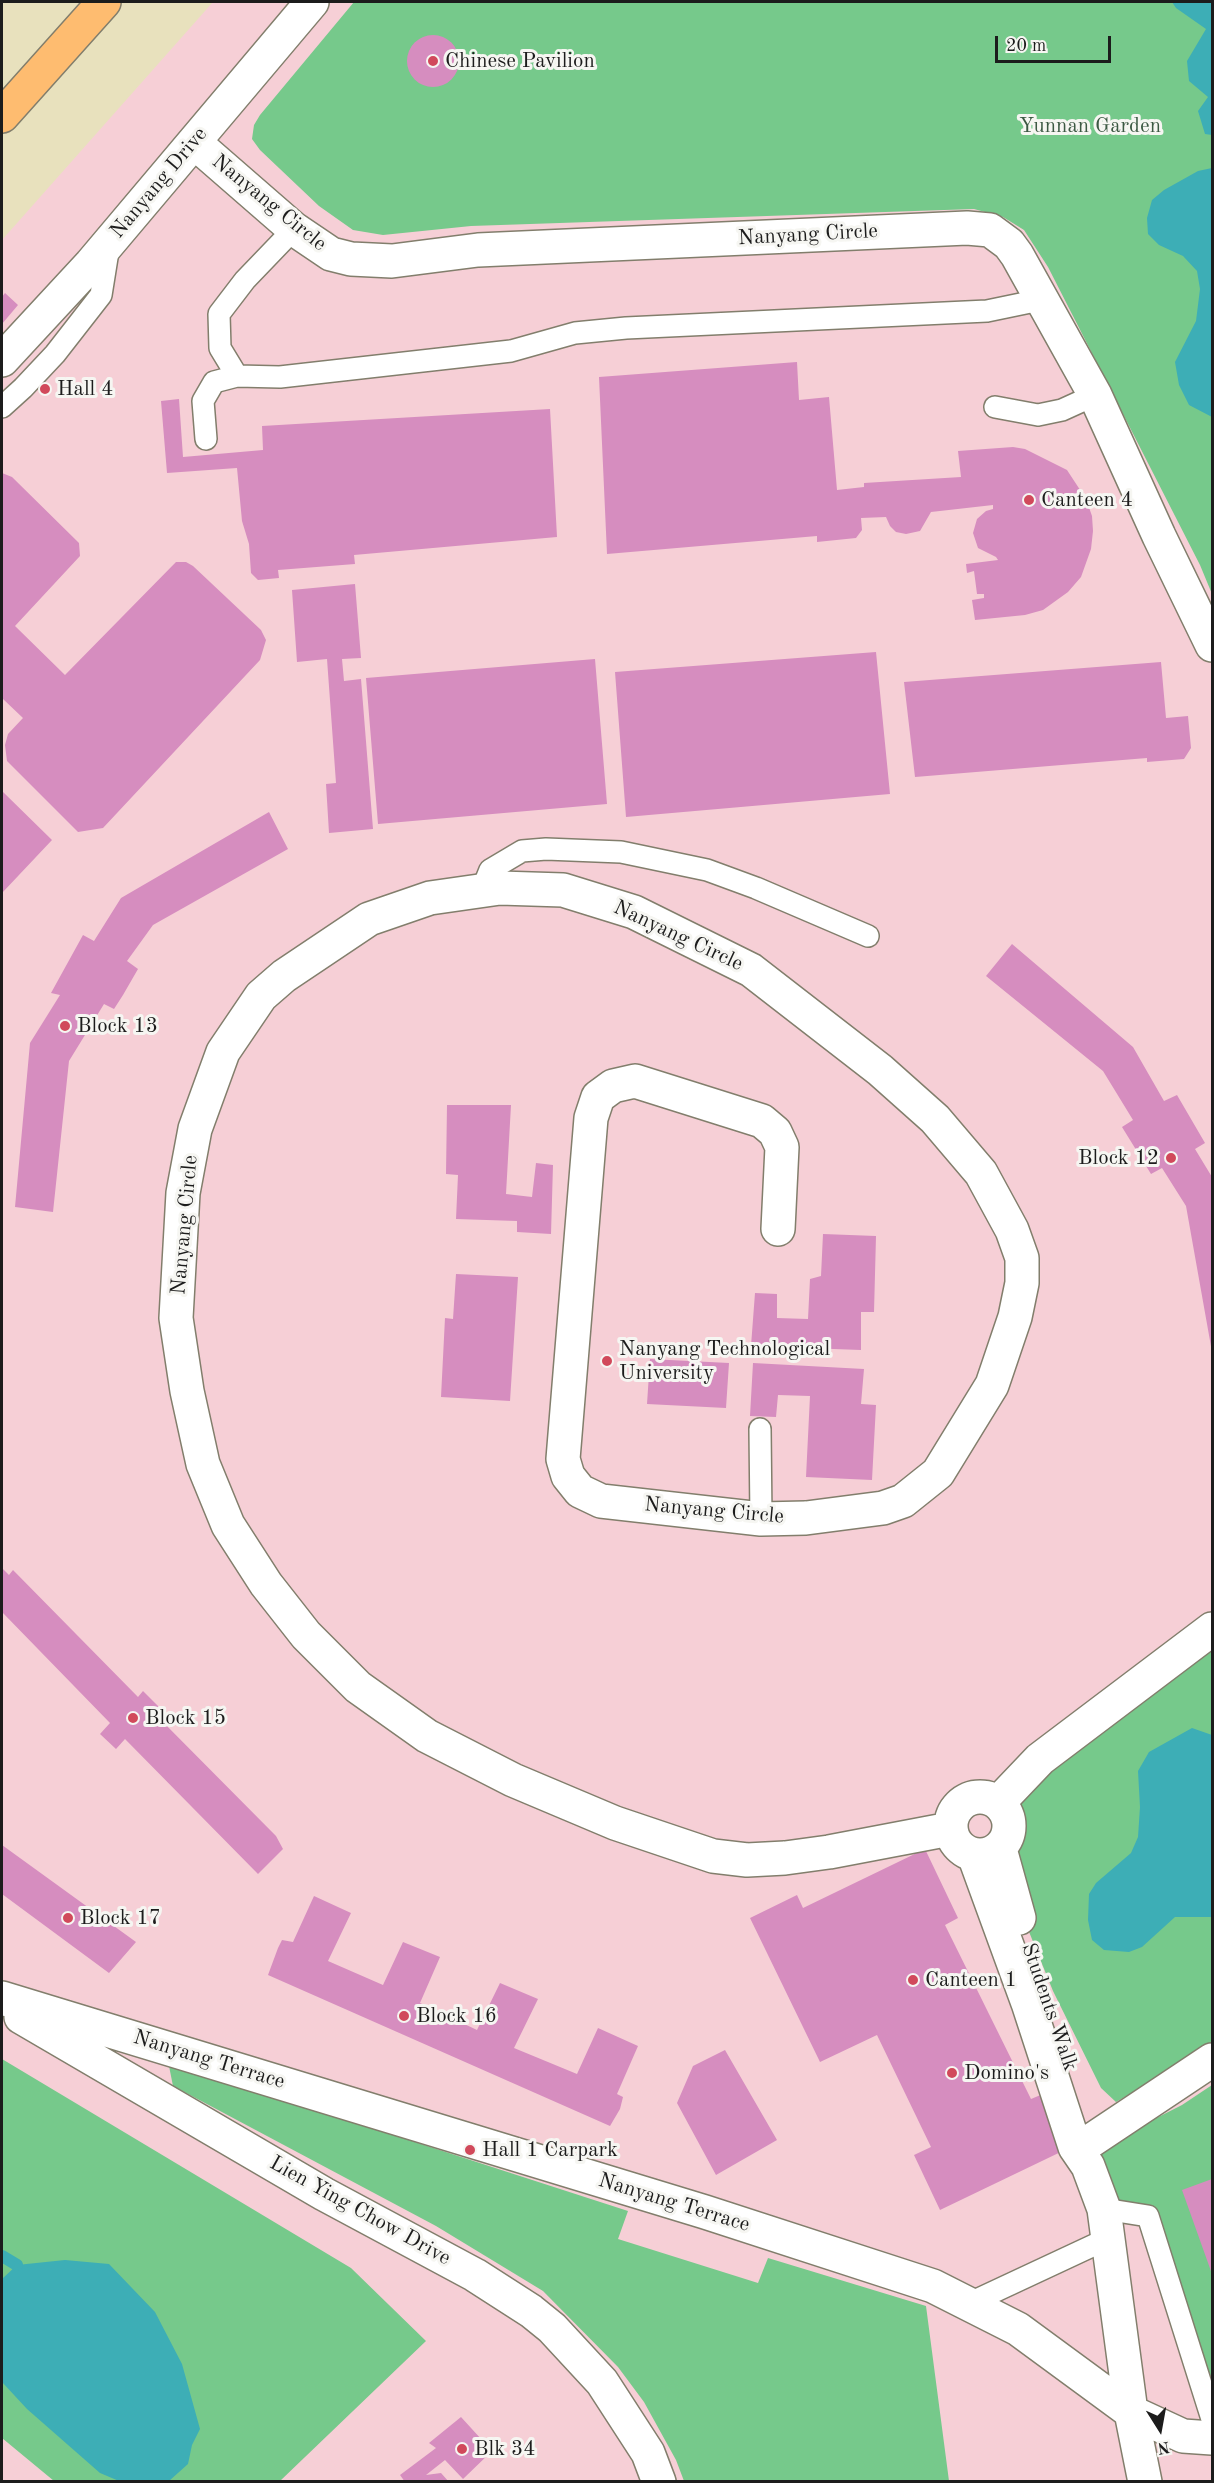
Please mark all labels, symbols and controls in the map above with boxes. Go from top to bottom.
scale bar [998,24,1114,62]
text: 20 m [1006,37,1046,55]
place label: Chinese Pavilion [445,48,595,74]
marker: Chinese Pavilion [426,54,440,68]
park label: Yunnan Garden [1019,113,1161,139]
street label: Nanyang Drive [105,122,213,244]
street label: Nanyang Circle [207,149,331,257]
street label: Nanyang Circle [737,219,879,251]
place label: Hall 4 [57,376,113,402]
marker: Hall 4 [38,382,52,396]
place label: Canteen 4 [1041,487,1133,513]
marker: Canteen 4 [1022,493,1036,507]
street label: Nanyang Circle [609,895,747,977]
place label: Block 13 [77,1013,158,1039]
marker: Block 13 [58,1019,72,1033]
place label: Block 12 [1078,1145,1159,1171]
marker: Block 12 [1164,1151,1178,1165]
street label: Nanyang Circle [166,1154,204,1296]
place label: Nanyang Technological University [619,1336,830,1386]
marker: Nanyang Technological University [600,1354,614,1368]
street label: Nanyang Circle [643,1492,785,1530]
place label: Block 15 [145,1705,226,1731]
marker: Block 15 [126,1711,140,1725]
place label: Block 17 [80,1905,161,1931]
marker: Block 17 [61,1911,75,1925]
street label: Students Walk [1015,1940,1083,2074]
place label: Canteen 1 [925,1967,1017,1993]
marker: Canteen 1 [906,1973,920,1987]
place label: Block 16 [416,2003,497,2029]
marker: Block 16 [397,2009,411,2023]
street label: Nanyang Terrace [130,2025,288,2095]
place label: Domino's [964,2060,1049,2086]
marker: Domino's [945,2066,959,2080]
place label: Hall 1 Carpark [482,2137,618,2163]
marker: Hall 1 Carpark [463,2143,477,2157]
street label: Lien Ying Chow Drive [265,2151,455,2271]
street label: Nanyang Terrace [595,2168,753,2238]
north arrow [1130,2399,1190,2459]
place label: Blk 34 [474,2436,535,2462]
text: N [1156,2438,1171,2456]
marker: Blk 34 [455,2442,469,2456]

